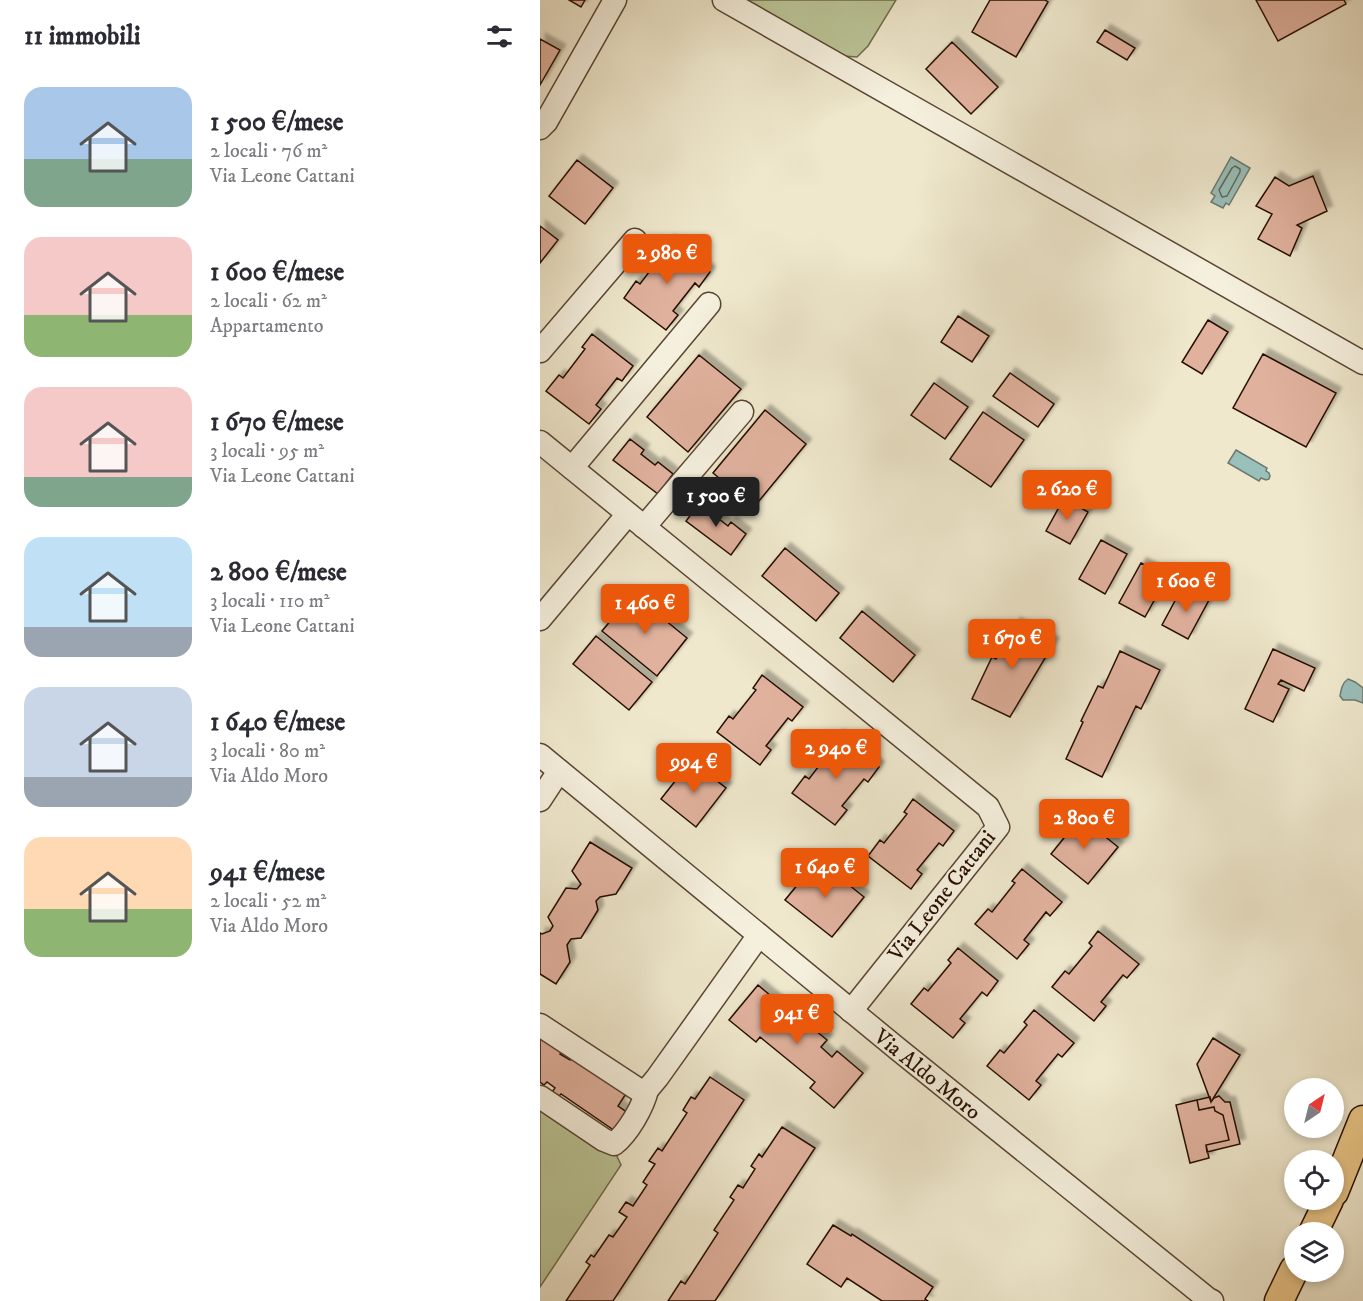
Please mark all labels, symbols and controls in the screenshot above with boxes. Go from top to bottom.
text: 11 immobili [24,20,140,53]
icon: filters [483,20,516,53]
text: 1 500 €/mese [210,106,344,139]
icon: home [72,111,144,183]
text: 2 locali · 76 m² [210,139,328,164]
text: Via Leone Cattani [210,164,355,189]
pin: 2 980 € [612,234,722,285]
text: 2 980 € [637,241,697,266]
text: 1 600 €/mese [210,256,344,289]
icon: home [72,261,144,333]
text: 2 locali · 62 m² [210,289,327,314]
text: Appartamento [210,314,323,339]
text: 1 670 €/mese [210,406,344,439]
icon: home [72,411,144,483]
text: 3 locali · 95 m² [210,439,324,464]
text: Via Leone Cattani [210,464,355,489]
pin: 2 620 € [1012,470,1122,521]
pin: 1 500 € [661,477,771,528]
text: 2 620 € [1036,477,1098,502]
text: 1 500 € [686,484,746,509]
text: 2 800 €/mese [210,556,347,589]
icon: home [72,561,144,633]
pin: 1 600 € [1131,562,1241,613]
text: 1 600 € [1156,569,1216,594]
pin: 1 460 € [590,584,700,635]
text: 3 locali · 110 m² [210,589,330,614]
text: 1 460 € [615,591,675,616]
text: Via Leone Cattani [210,614,355,639]
pin: 1 670 € [957,619,1067,670]
text: 1 670 € [982,626,1042,651]
text: 1 640 €/mese [210,706,345,739]
icon: home [72,711,144,783]
pin: 2 940 € [781,729,891,780]
text: 2 940 € [805,736,867,761]
text: 3 locali · 80 m² [210,739,325,764]
pin: 994 € [652,743,736,794]
text: 994 € [670,750,718,775]
text: Via Aldo Moro [210,764,328,789]
pin: 2 800 € [1029,799,1139,850]
text: 2 800 € [1053,806,1115,831]
street label: Via Leone Cattani [882,825,1002,968]
pin: 1 640 € [770,848,880,899]
text: 1 640 € [795,855,855,880]
text: 941 €/mese [210,856,325,889]
icon: home [72,861,144,933]
text: 2 locali · 52 m² [210,889,326,914]
text: Via Aldo Moro [210,914,328,939]
pin: 941 € [755,994,839,1045]
text: 941 € [775,1001,819,1026]
street label: Via Aldo Moro [867,1023,986,1126]
north arrow [1284,1078,1344,1138]
map controls [1284,1078,1344,1282]
button: locate [1284,1150,1344,1210]
button: layers [1284,1222,1344,1282]

